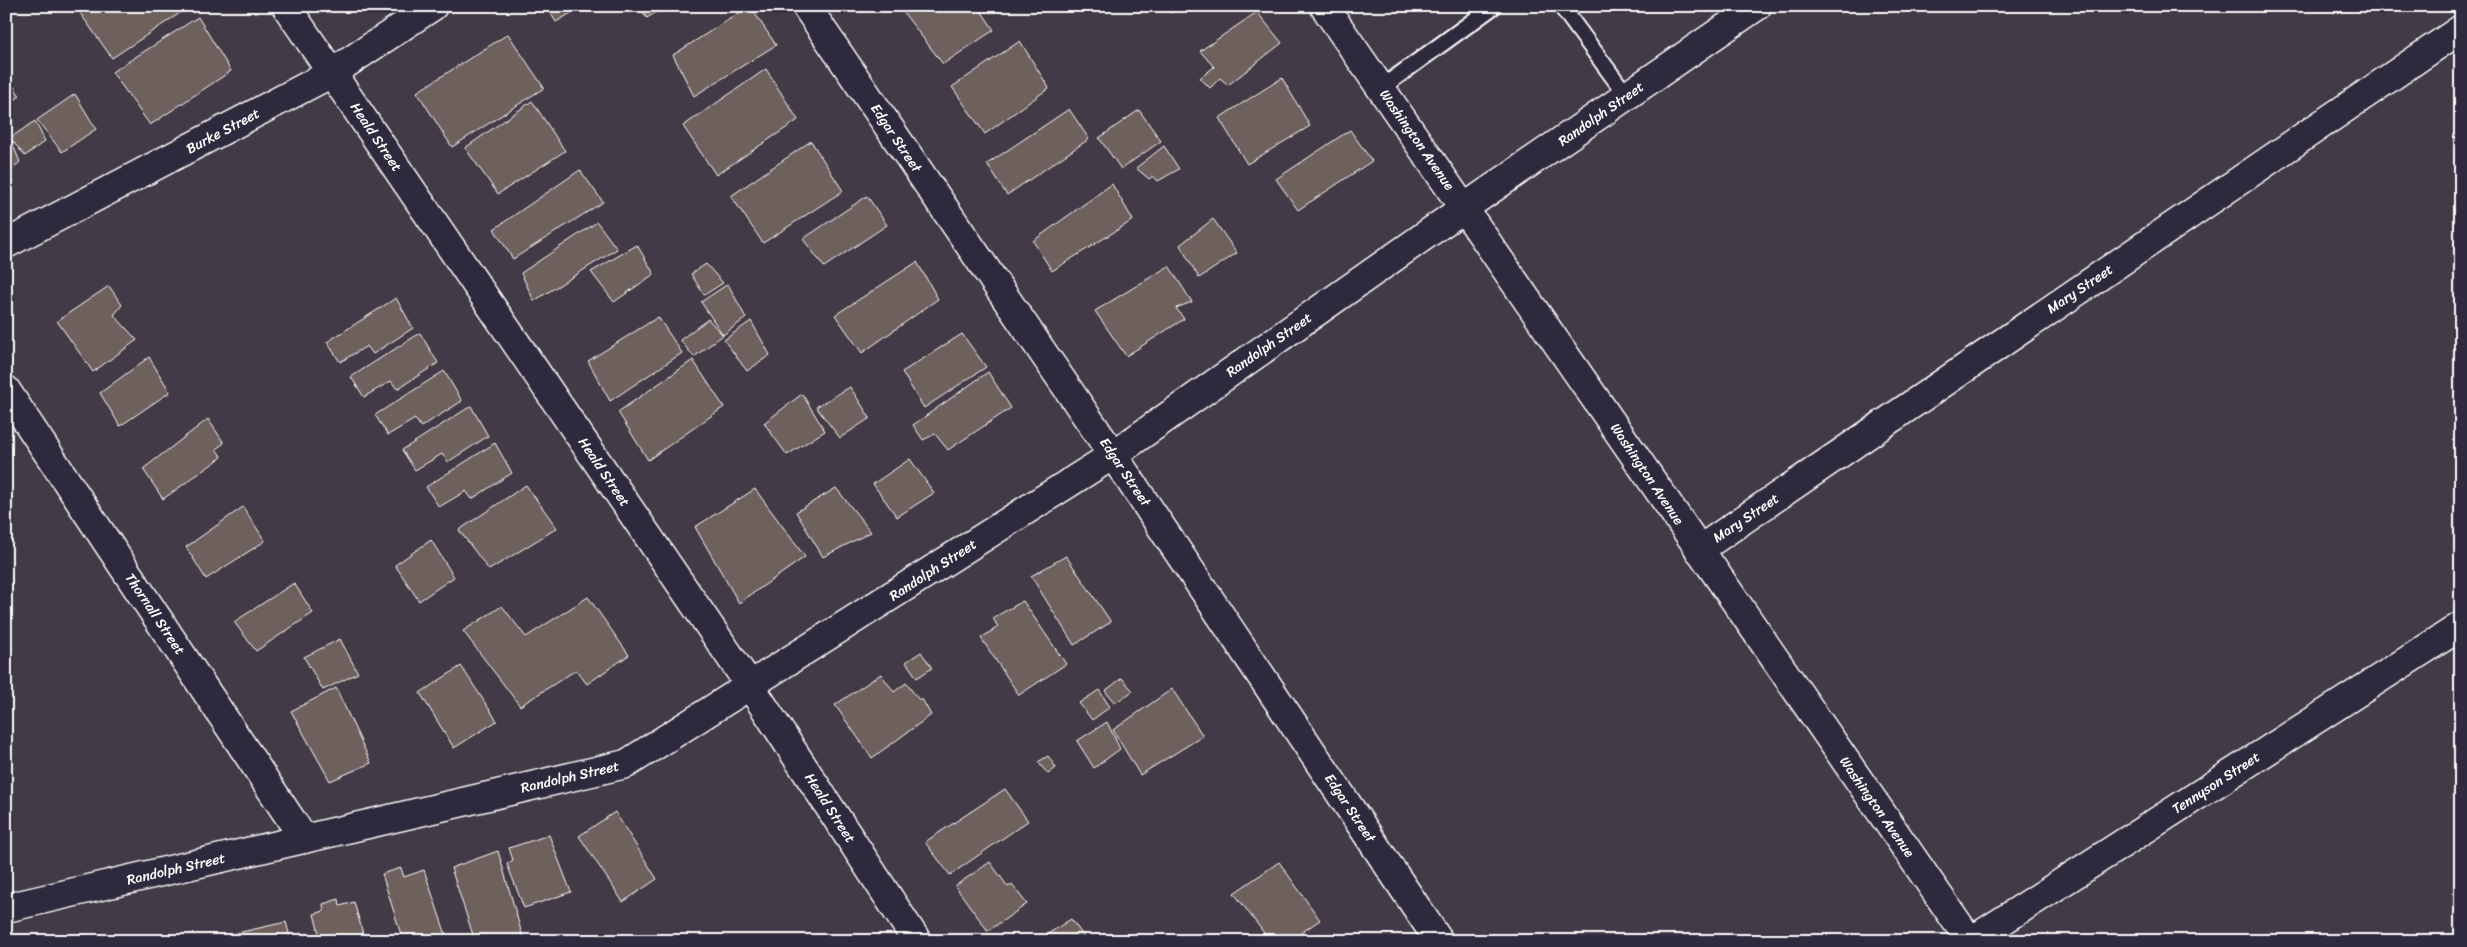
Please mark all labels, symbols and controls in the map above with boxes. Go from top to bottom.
street label: Randolph Street [1553,75,1649,153]
street label: Washington Avenue [1373,84,1462,196]
street label: Heald Street [343,97,409,177]
street label: Edgar Street [864,98,929,179]
street label: Burke Street [182,101,264,161]
street label: Mary Street [2042,257,2118,321]
street label: Randolph Street [1221,306,1317,384]
street label: Washington Avenue [1603,418,1691,531]
street label: Heald Street [571,432,637,512]
street label: Edgar Street [1093,432,1158,513]
street label: Mary Street [1708,486,1784,550]
street label: Randolph Street [884,532,982,608]
street label: Thornall Street [118,568,192,660]
street label: Tennyson Street [2167,745,2265,821]
street label: Washington Avenue [1833,751,1922,863]
street label: Randolph Street [518,754,622,800]
street label: Heald Street [798,768,862,848]
street label: Edgar Street [1318,768,1383,849]
street label: Randolph Street [124,846,228,892]

